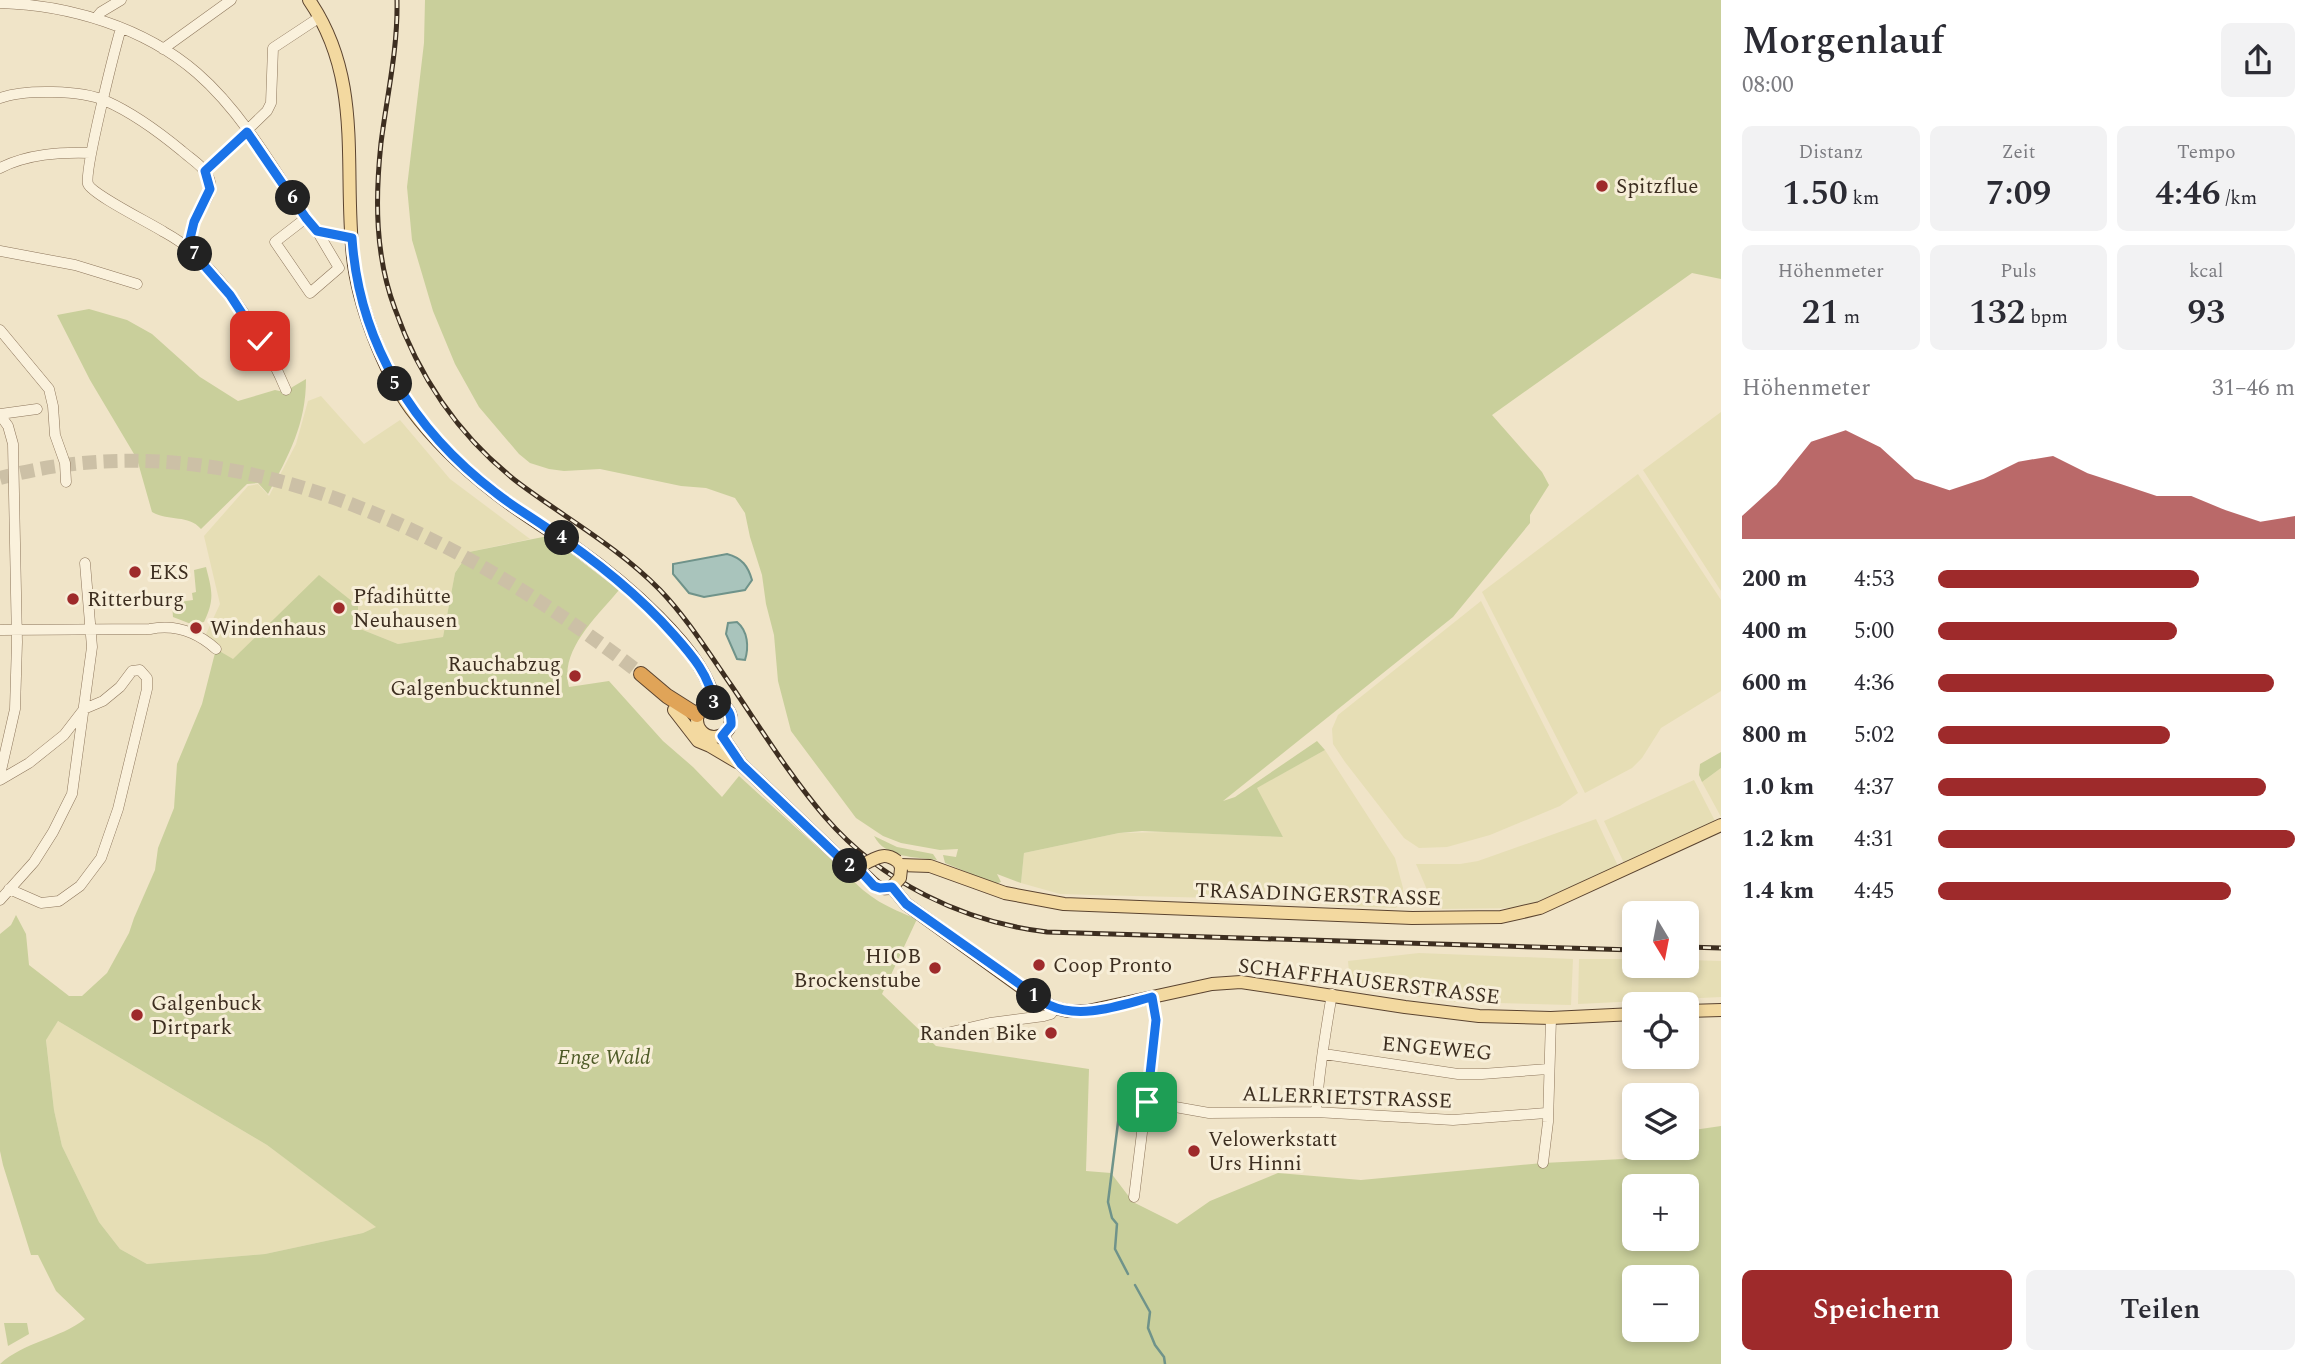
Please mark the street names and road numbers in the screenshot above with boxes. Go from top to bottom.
street label: TRASADINGERSTRASSE [1194,875,1442,915]
street label: SCHAFFHAUSERSTRASSE [1236,950,1502,1014]
street label: ENGEWEG [1380,1028,1493,1070]
street label: ALLERRIETSTRASSE [1241,1078,1453,1118]

